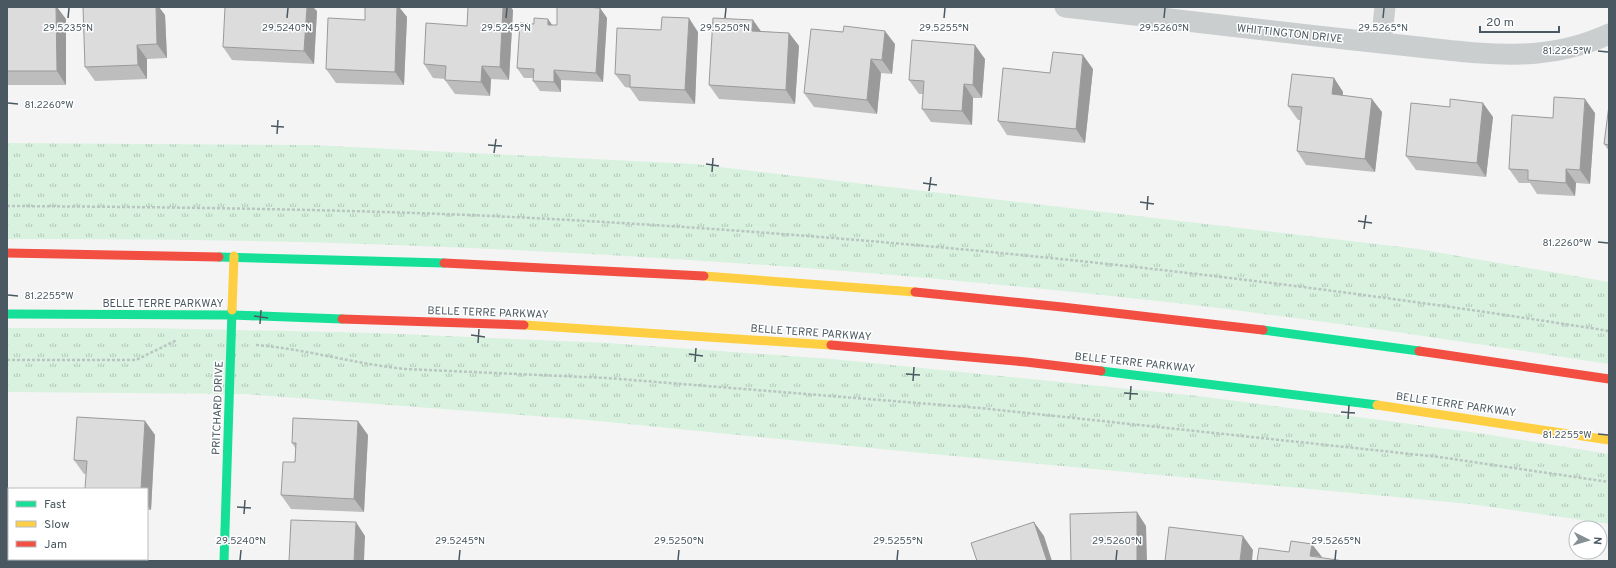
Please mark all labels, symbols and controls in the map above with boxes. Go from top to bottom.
scale bar [1480,8,1559,34]
text: 20 m [1486,15,1514,31]
street label: WHITTINGTON DRIVE [1236,21,1344,47]
text: 29.5235°N [43,22,93,35]
text: 29.5240°N [262,22,312,35]
text: 29.5245°N [481,22,531,35]
text: 29.5250°N [700,22,750,35]
text: 29.5255°N [919,22,969,35]
text: 29.5260°N [1139,22,1189,35]
text: 29.5265°N [1358,22,1408,35]
text: 81.2265°W [1543,45,1591,58]
text: 81.2260°W [24,99,74,112]
text: 81.2260°W [1542,237,1592,250]
text: 81.2255°W [24,290,74,303]
street label: BELLE TERRE PARKWAY [102,297,224,311]
street label: BELLE TERRE PARKWAY [427,304,549,322]
street label: BELLE TERRE PARKWAY [750,322,872,344]
street label: BELLE TERRE PARKWAY [1074,350,1196,376]
street label: PRITCHARD DRIVE [209,361,227,455]
street label: BELLE TERRE PARKWAY [1395,390,1517,420]
text: 81.2255°W [1542,429,1592,442]
legend [8,488,148,560]
text: Fast [44,497,66,513]
text: Slow [44,517,70,533]
north arrow [1568,520,1608,560]
text: 29.5240°N [216,535,266,548]
text: 29.5245°N [435,535,485,548]
text: 29.5250°N [654,535,704,548]
text: 29.5255°N [873,535,923,548]
text: 29.5260°N [1092,535,1142,548]
text: 29.5265°N [1311,535,1361,548]
text: N [1590,536,1604,545]
text: Jam [44,537,67,553]

